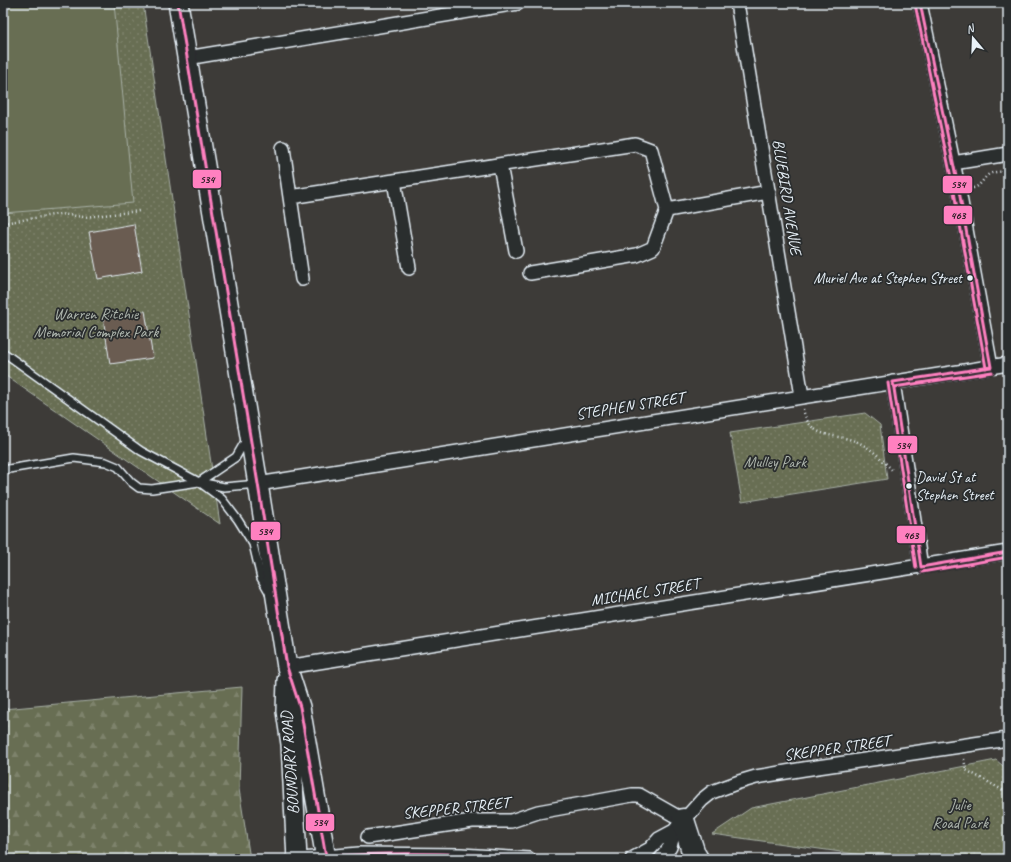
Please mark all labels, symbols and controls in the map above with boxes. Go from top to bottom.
north arrow [953,18,993,58]
text: N [964,20,977,36]
street label: BLUEBIRD AVENUE [768,138,806,259]
line badge: 534 [192,169,222,189]
text: 534 [200,172,216,186]
line badge: 534 [942,175,973,194]
text: 534 [951,177,967,191]
line badge: 463 [943,205,973,225]
text: 463 [950,208,967,222]
place label: Muriel Ave at Stephen Street [814,269,964,288]
marker: Muriel Ave at Stephen Street [965,273,975,283]
park label: Warren Ritchie Memorial Complex Park [34,304,159,342]
street label: STEPHEN STREET [575,387,690,424]
line badge: 534 [887,435,918,454]
text: 534 [896,438,912,452]
park label: Mulley Park [744,452,807,472]
place label: David St at Stephen Street [916,468,996,505]
marker: David St at Stephen Street [904,481,914,491]
line badge: 534 [250,521,281,541]
text: 534 [258,524,274,538]
line badge: 463 [896,525,926,544]
text: 463 [903,528,920,542]
street label: MICHAEL STREET [589,573,704,610]
street label: BOUNDARY ROAD [276,709,304,815]
street label: SKEPPER STREET [783,730,896,765]
street label: SKEPPER STREET [402,792,515,824]
park label: Julie Road Park [932,795,989,833]
line badge: 534 [305,813,335,832]
text: 534 [313,815,329,829]

